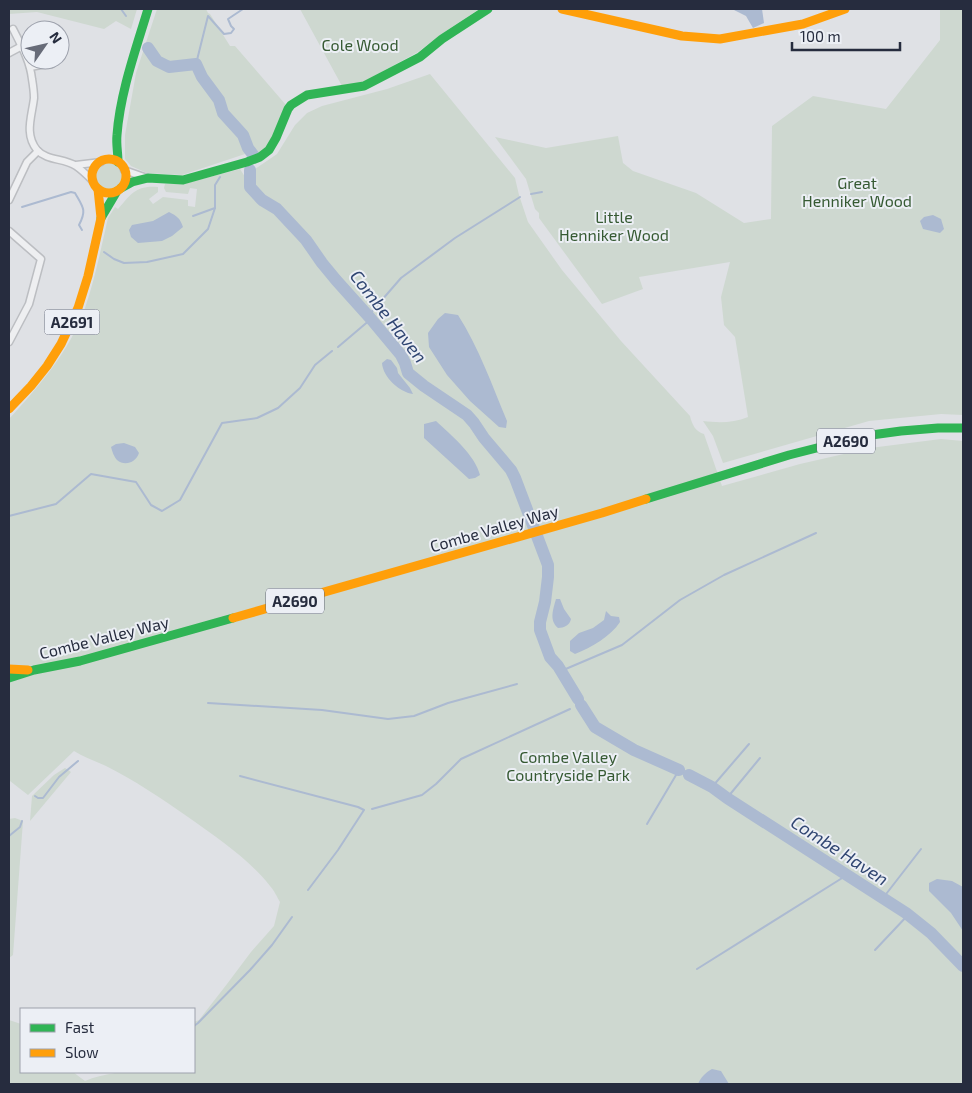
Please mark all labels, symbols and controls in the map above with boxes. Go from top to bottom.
north arrow [20,20,70,70]
scale bar [792,20,900,52]
text: 100 m [800,27,841,45]
text: N [46,29,66,46]
park label: Cole Wood [321,35,399,54]
park label: Great Henniker Wood [802,173,912,210]
park label: Little Henniker Wood [559,207,669,244]
water label: Combe Haven [346,265,432,367]
road number: A2691 [44,310,100,334]
road number: A2690 [817,428,875,454]
street label: Combe Valley Way [427,500,561,555]
road number: A2690 [266,588,324,614]
street label: Combe Valley Way [37,612,171,662]
park label: Combe Valley Countryside Park [506,747,630,784]
water label: Combe Haven [787,810,893,890]
legend [20,1008,195,1073]
text: Fast [65,1018,95,1036]
text: Slow [65,1043,99,1061]

